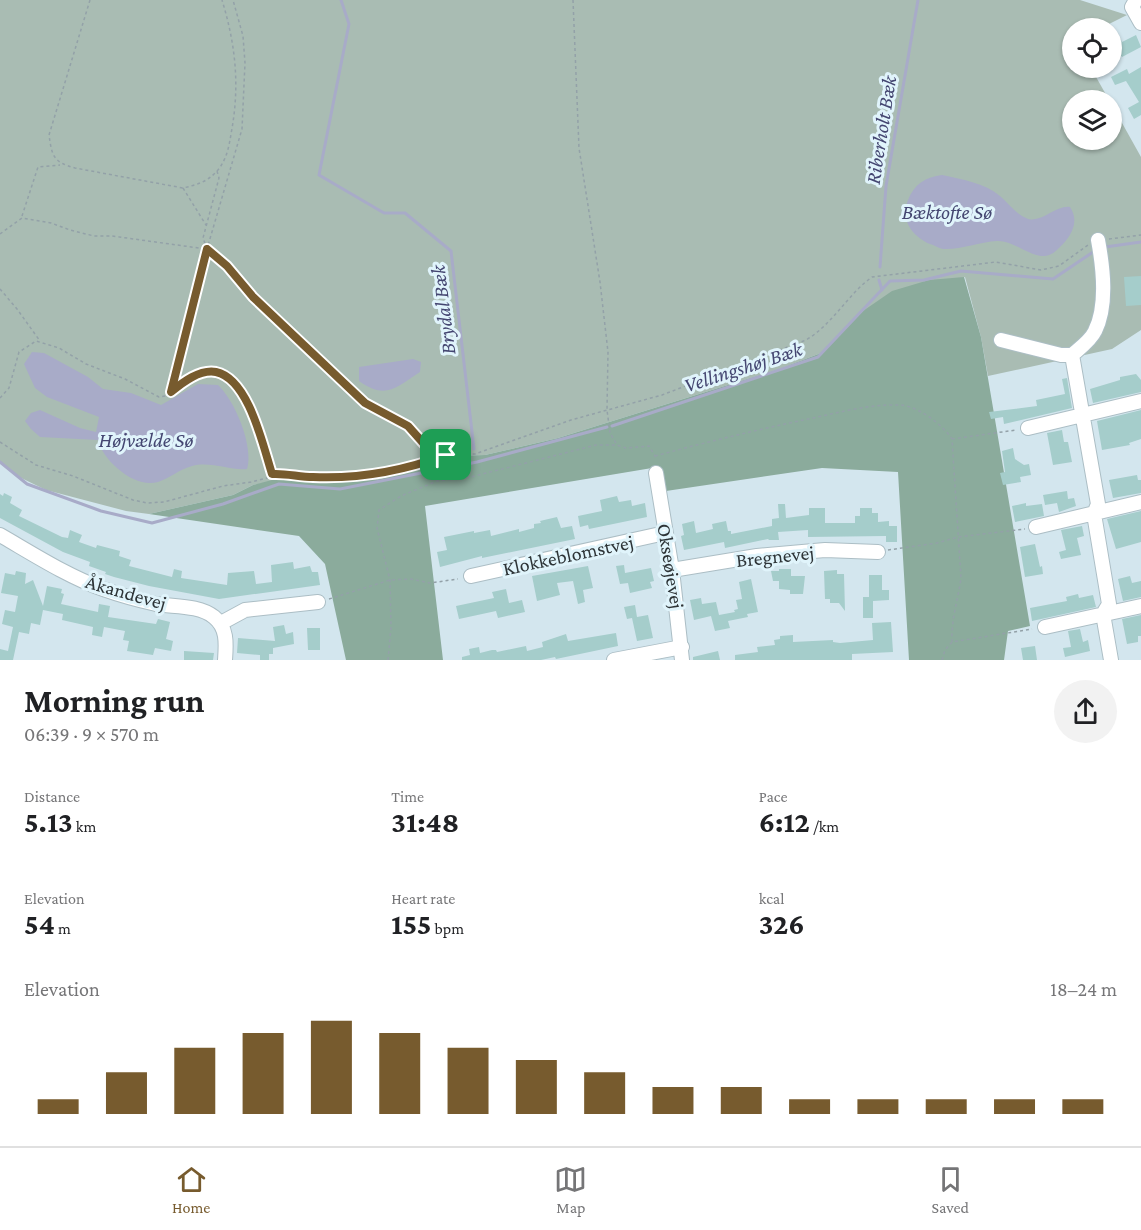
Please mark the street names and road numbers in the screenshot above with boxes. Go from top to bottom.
street label: Okseøjevej [652,522,689,610]
street label: Klokkeblomstvej [501,530,636,581]
street label: Bregnevej [735,541,815,572]
street label: Åkandevej [83,570,169,615]

